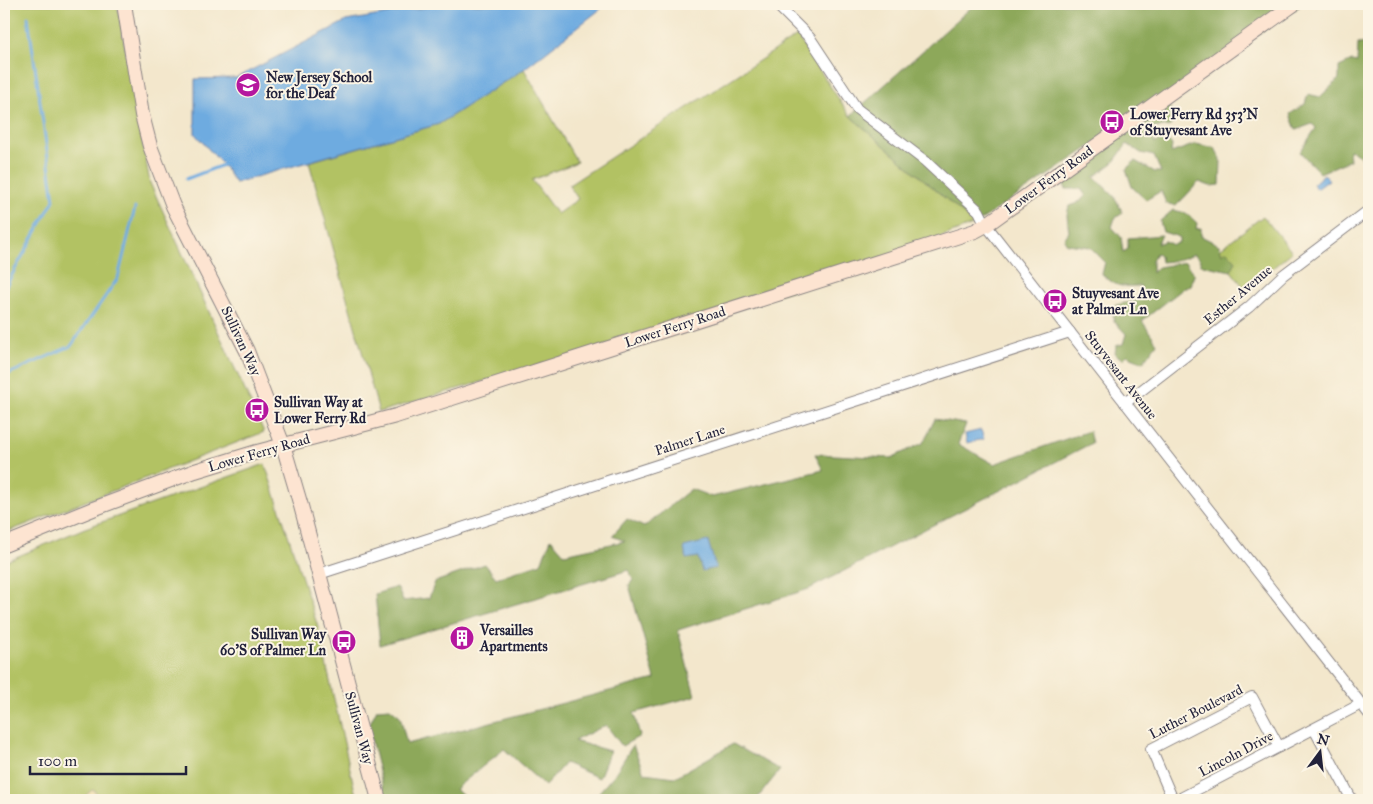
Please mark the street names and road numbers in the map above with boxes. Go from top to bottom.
street label: Lower Ferry Road [1001,142,1097,218]
street label: Esther Avenue [1200,261,1276,328]
street label: Sullivan Way [217,303,265,379]
street label: Lower Ferry Road [622,303,728,351]
street label: Stuyvesant Avenue [1081,327,1161,423]
street label: Palmer Lane [653,421,727,459]
street label: Lower Ferry Road [206,430,312,476]
street label: Luther Boulevard [1146,681,1246,743]
street label: Sullivan Way [341,690,377,767]
street label: Lincoln Drive [1196,727,1276,781]

